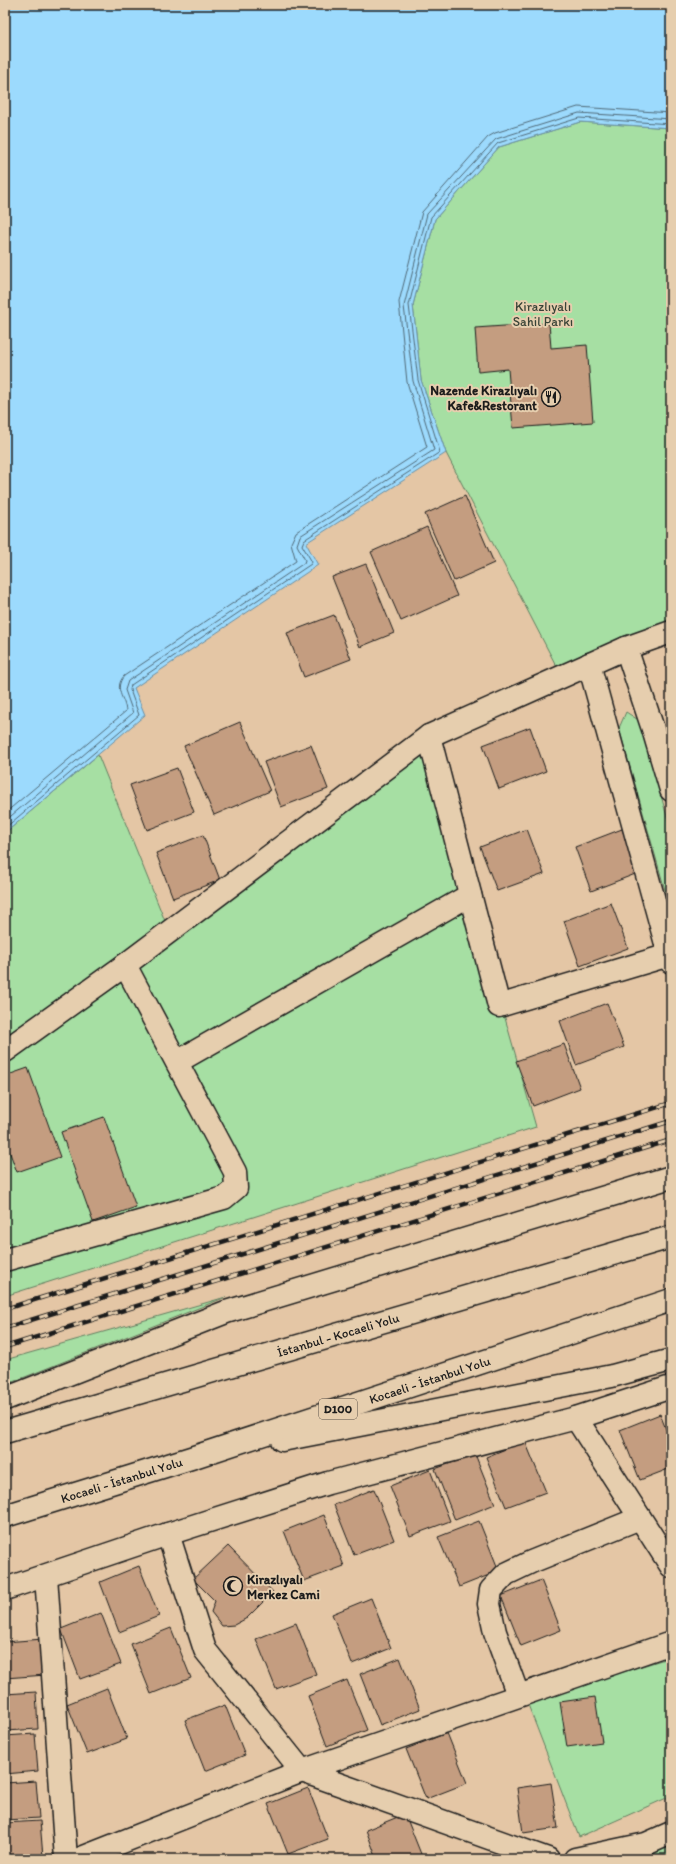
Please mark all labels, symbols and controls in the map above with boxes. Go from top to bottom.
park label: Kirazlıyalı Sahil Parkı [513,299,573,329]
place label: Nazende Kirazlıyalı Kafe&Restorant [430,383,537,413]
restaurant icon: Nazende Kirazlıyalı Kafe&Restorant [540,386,562,408]
street label: İstanbul - Kocaeli Yolu [275,1310,401,1359]
street label: Kocaeli - İstanbul Yolu [367,1353,492,1406]
road number: D100 [319,1399,357,1419]
street label: Kocaeli - İstanbul Yolu [59,1454,184,1506]
place label: Kirazlıyalı Merkez Cami [247,1572,320,1602]
mosque icon: Kirazlıyalı Merkez Cami [222,1575,244,1597]

